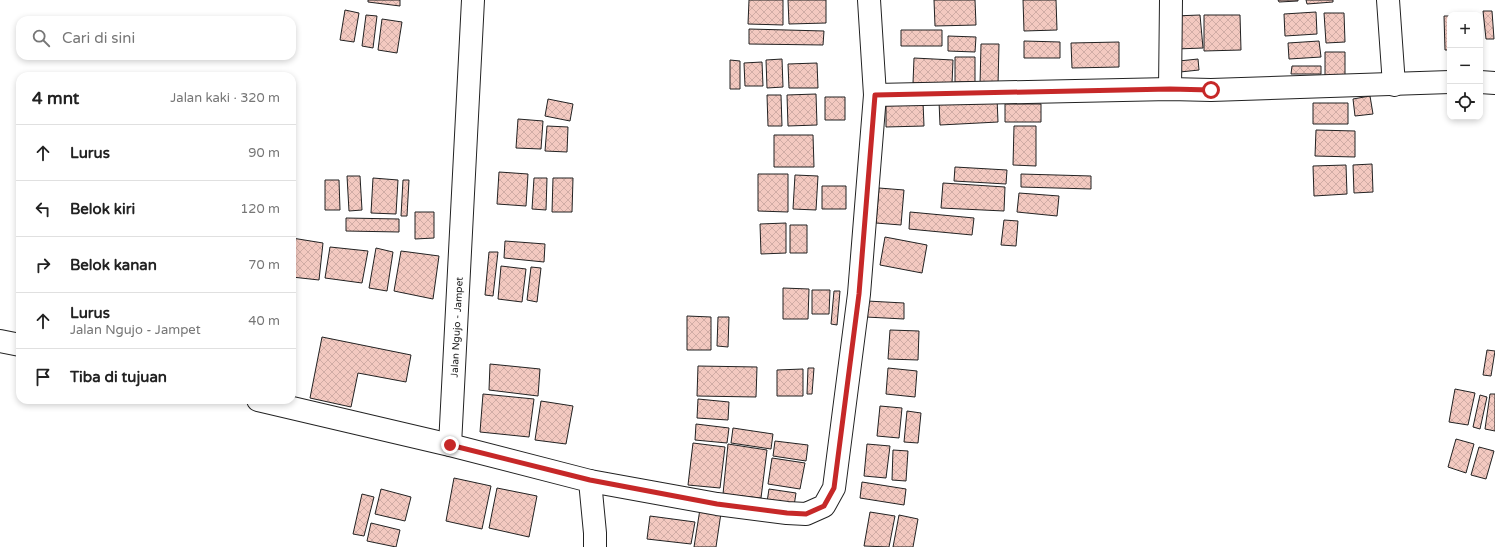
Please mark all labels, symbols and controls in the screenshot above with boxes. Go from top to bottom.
map controls [1447,12,1483,120]
button: + [1447,12,1483,48]
search box [16,16,296,60]
icon: search [30,27,52,49]
text: Cari di sini [62,29,135,47]
button: − [1447,48,1483,84]
route start [1202,81,1220,99]
button: locate [1447,84,1483,120]
text: 4 mnt [32,88,79,109]
text: Jalan kaki · 320 m [170,90,280,106]
icon: ahead [32,142,54,164]
text: Lurus [70,144,110,162]
text: 90 m [248,145,280,161]
icon: left [32,198,54,220]
text: Belok kiri [70,200,135,218]
text: 120 m [240,201,280,217]
icon: right [32,254,54,276]
text: Belok kanan [70,256,157,274]
text: 70 m [248,257,280,273]
street label: Jalan Ngujo - Jampet [448,276,466,378]
text: Lurus [70,304,110,322]
icon: ahead [32,310,54,332]
text: 40 m [248,313,280,329]
text: Jalan Ngujo - Jampet [70,322,201,338]
icon: arrive [32,366,54,388]
text: Tiba di tujuan [70,368,167,386]
route end [441,436,459,454]

